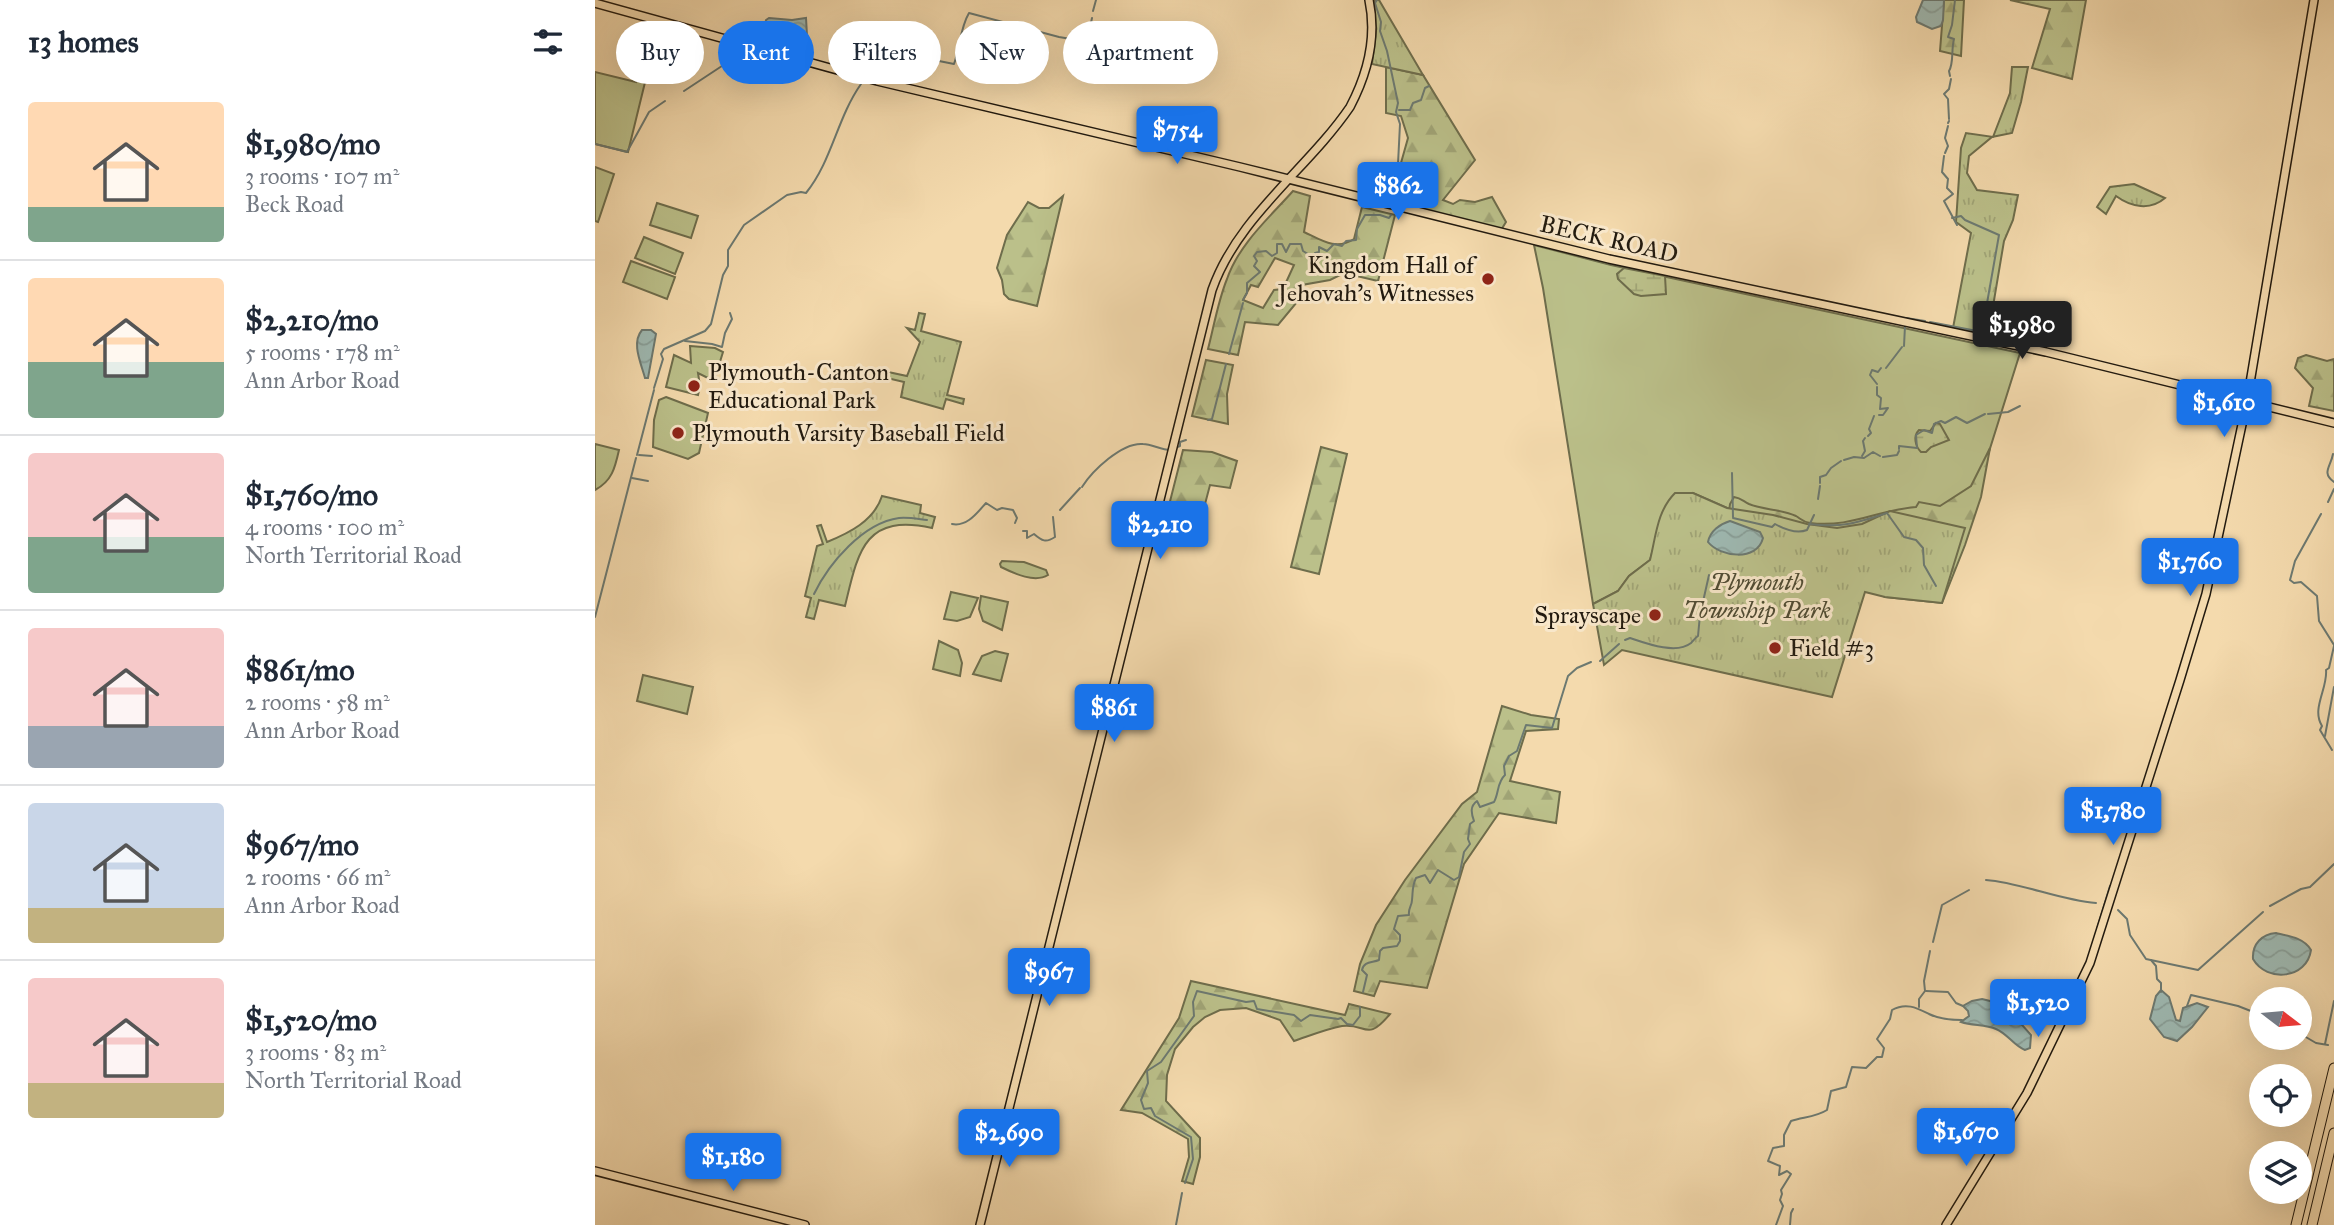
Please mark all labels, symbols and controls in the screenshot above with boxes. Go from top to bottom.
chip: Buy [616,21,704,84]
chip: Rent [718,21,814,84]
chip: Filters [828,21,941,84]
chip: New [955,21,1049,84]
chip: Apartment [1063,21,1218,84]
icon: filters [529,23,567,61]
text: 13 homes [28,24,139,60]
pin: $754 [1136,106,1218,166]
text: $754 [1153,115,1201,143]
text: $1,980/mo [245,126,380,162]
icon: home [84,130,168,214]
text: 3 rooms · 107 m² [245,162,399,190]
pin: $862 [1357,162,1439,222]
text: $862 [1373,171,1423,199]
text: Beck Road [245,190,344,218]
street label: BECK ROAD [1537,209,1681,269]
place label: Kingdom Hall of Jehovah's Witnesses [1275,250,1478,308]
marker: Kingdom Hall of Jehovah's Witnesses [1480,271,1496,287]
text: $2,210/mo [245,302,379,338]
pin: $1,980 [1965,302,2079,361]
icon: home [84,306,168,390]
text: $1,980 [1989,310,2055,338]
text: 5 rooms · 178 m² [245,338,400,366]
place label: Plymouth-Canton Educational Park [708,357,889,415]
text: Ann Arbor Road [245,366,400,394]
marker: Plymouth-Canton Educational Park [686,378,702,394]
pin: $1,610 [2167,380,2281,439]
text: $1,610 [2193,388,2255,416]
place label: Plymouth Varsity Baseball Field [692,418,1005,448]
marker: Plymouth Varsity Baseball Field [670,425,686,441]
text: $1,760/mo [245,477,378,513]
icon: home [84,481,168,565]
pin: $2,210 [1103,502,1217,561]
text: $2,210 [1127,510,1193,538]
text: 4 rooms · 100 m² [245,513,404,541]
pin: $1,760 [2133,538,2247,598]
text: North Territorial Road [245,541,462,569]
text: $1,760 [2158,547,2222,575]
park label: Plymouth Township Park [1683,567,1831,625]
place label: Sprayscape [1534,600,1641,630]
marker: Sprayscape [1647,607,1663,623]
place label: Field #3 [1789,633,1874,663]
marker: Field #3 [1767,640,1783,656]
text: $861/mo [245,652,355,688]
icon: home [84,656,168,740]
pin: $861 [1073,684,1155,744]
text: 2 rooms · 58 m² [245,688,390,716]
text: $861 [1091,693,1137,721]
text: Ann Arbor Road [245,716,400,744]
pin: $1,780 [2056,788,2170,847]
text: $1,780 [2080,796,2146,824]
text: $967/mo [245,827,359,863]
icon: home [84,831,168,915]
text: 2 rooms · 66 m² [245,863,390,891]
text: Ann Arbor Road [245,891,400,919]
pin: $967 [1008,948,1090,1008]
text: $967 [1024,957,1074,985]
pin: $1,520 [1981,979,2095,1039]
north arrow [2249,987,2312,1050]
map controls [2249,987,2312,1204]
text: $1,520 [2006,988,2070,1016]
text: $1,520/mo [245,1002,377,1038]
icon: home [84,1006,168,1090]
text: 3 rooms · 83 m² [245,1038,386,1066]
button: locate [2249,1064,2312,1127]
text: North Territorial Road [245,1066,462,1094]
pin: $1,670 [1909,1108,2023,1168]
pin: $2,690 [952,1110,1066,1169]
text: $1,670 [1933,1117,1999,1145]
text: $2,690 [974,1118,1044,1146]
pin: $1,180 [676,1134,790,1193]
button: layers [2249,1141,2312,1204]
text: $1,180 [701,1142,765,1170]

